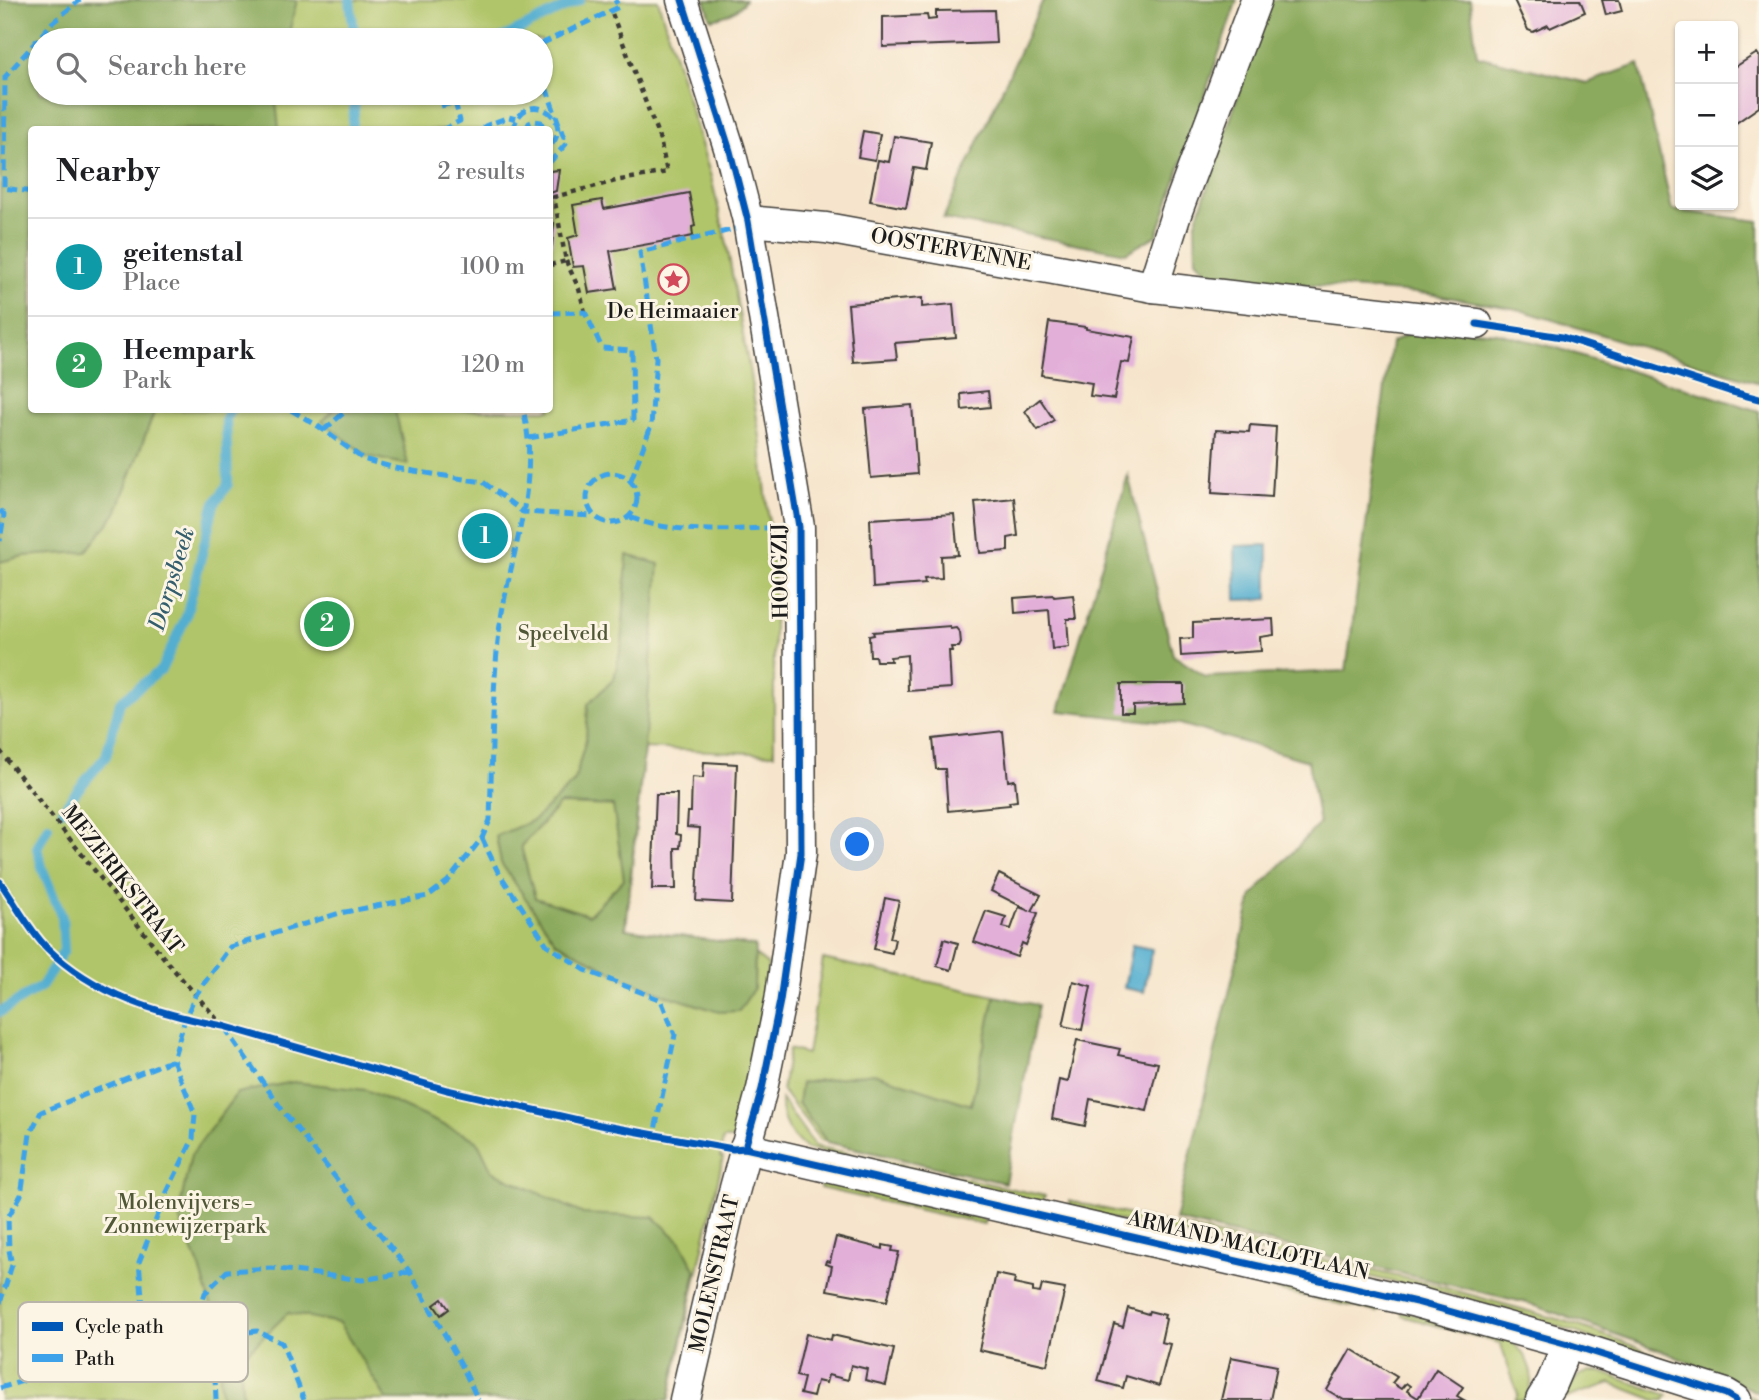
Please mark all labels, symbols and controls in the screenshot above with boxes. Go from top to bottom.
map controls [1675,21,1738,210]
button: + [1675,21,1738,84]
search box [28,28,553,105]
icon: search [52,48,90,86]
text: Search here [108,51,247,83]
button: − [1675,84,1738,147]
button: layers [1675,147,1738,210]
text: Nearby [56,153,160,191]
text: 2 results [438,158,525,186]
street label: OOSTERVENNE [869,223,1033,277]
text: geitenstal [123,237,243,269]
text: 1 [73,253,85,281]
text: 100 m [460,253,525,281]
place icon: De Heimaaier [656,263,690,297]
text: Place [123,269,180,297]
place label: De Heimaaier [607,299,739,325]
text: Heempark [123,335,255,367]
text: 2 [72,351,86,379]
text: 120 m [461,351,525,379]
text: Park [123,367,171,395]
pin: 1 [462,510,508,562]
street label: HOOGZIJ [767,523,795,619]
water label: Dorpsbeek [143,524,201,635]
pin: 2 [304,598,350,650]
park label: Speelveld [518,621,608,647]
street label: MEZERIKSTRAAT [56,800,188,960]
your location [840,827,874,861]
park label: Molenvijvers - Zonnewijzerpark [104,1190,267,1240]
street label: MOLENSTRAAT [684,1192,746,1355]
street label: ARMAND MACLOTLAAN [1124,1205,1372,1287]
legend [18,1302,248,1382]
text: Cycle path [75,1315,164,1339]
text: Path [75,1347,115,1371]

